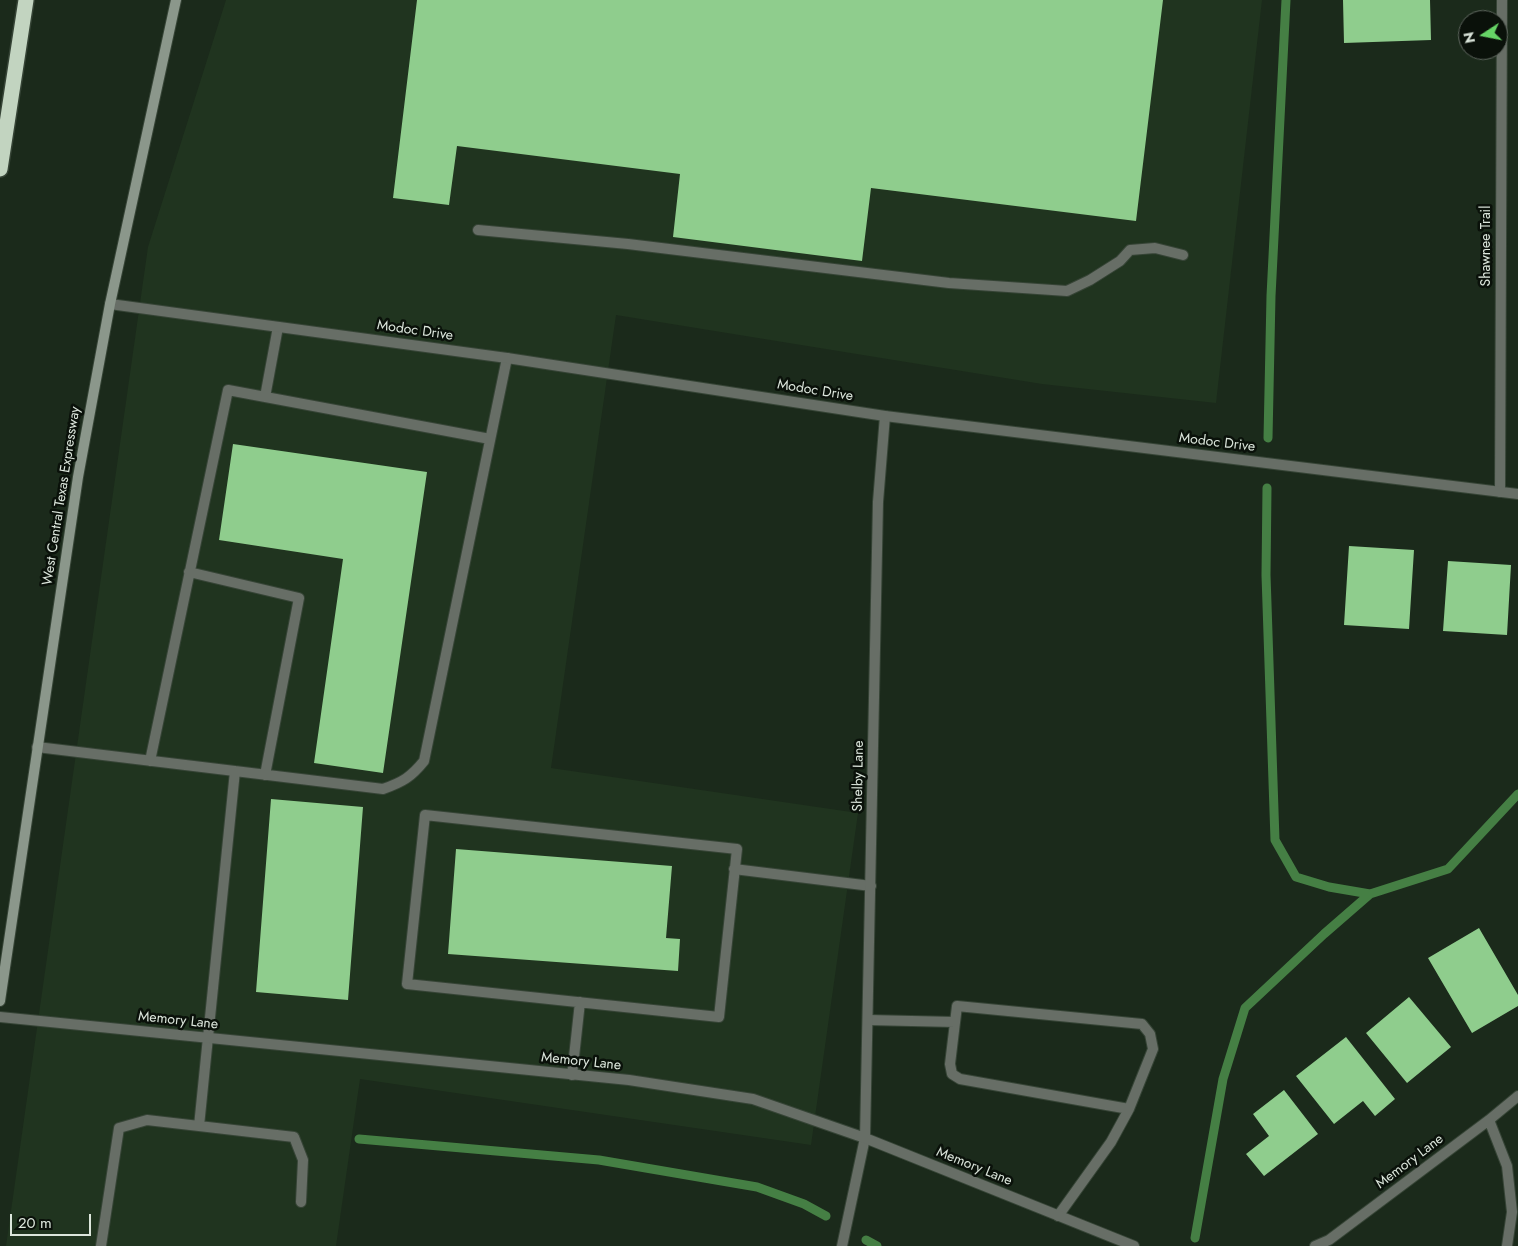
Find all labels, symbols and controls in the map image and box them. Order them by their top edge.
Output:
north arrow [1458,10,1508,60]
text: N [1458,30,1480,45]
street label: Shawnee Trail [1479,206,1495,286]
street label: Modoc Drive [376,317,454,345]
street label: Modoc Drive [776,377,854,405]
street label: West Central Texas Expressway [40,405,84,587]
street label: Modoc Drive [1178,430,1256,456]
street label: Shelby Lane [850,740,868,812]
street label: Memory Lane [137,1008,219,1034]
street label: Memory Lane [540,1049,622,1075]
street label: Memory Lane [1373,1131,1447,1193]
street label: Memory Lane [934,1144,1014,1190]
scale bar [12,1204,94,1236]
text: 20 m [18,1212,52,1234]

